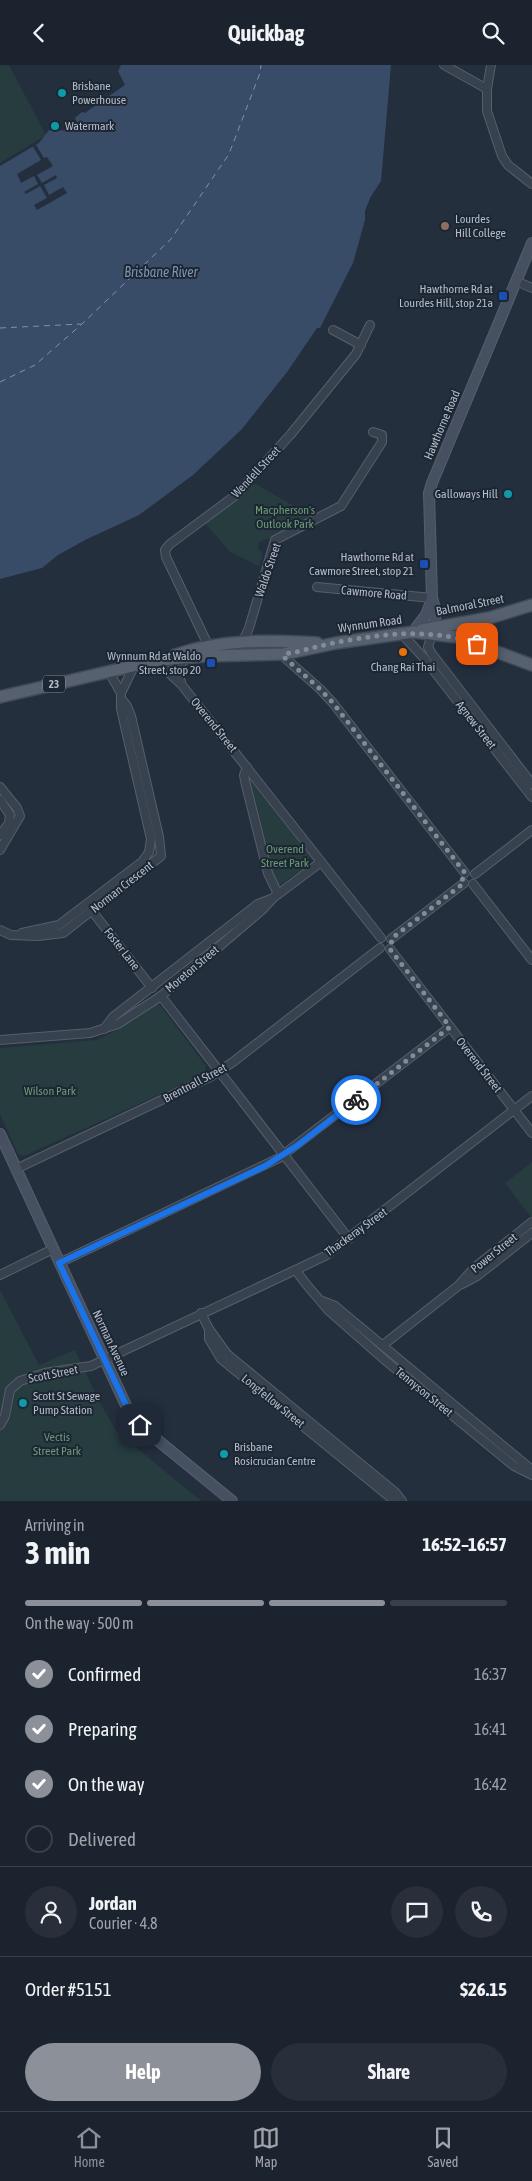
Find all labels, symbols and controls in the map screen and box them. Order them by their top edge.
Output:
icon: back [25,19,53,47]
icon: search [479,19,507,47]
text: Quickbag [228,20,304,46]
place label: Brisbane Powerhouse [72,79,126,107]
marker: Brisbane Powerhouse [56,87,68,99]
place label: Watermark [65,119,115,133]
marker: Watermark [49,120,61,132]
place label: Lourdes Hill College [455,212,506,240]
marker: Lourdes Hill College [439,220,451,232]
water label: Brisbane River [124,264,199,280]
place label: Hawthorne Rd at Lourdes Hill, stop 21a [399,282,494,310]
marker: Hawthorne Rd at Lourdes Hill, stop 21a [497,290,509,302]
street label: Hawthorne Road [421,388,463,462]
street label: Wendell Street [229,443,284,501]
place label: Galloways Hill [435,487,499,501]
marker: Galloways Hill [502,488,514,500]
park label: Macpherson's Outlook Park [255,503,315,531]
street label: Waldo Street [252,541,284,599]
place label: Hawthorne Rd at Cawmore Street, stop 21 [309,550,415,578]
marker: Hawthorne Rd at Cawmore Street, stop 21 [418,558,430,570]
street label: Cawmore Road [341,583,407,603]
street label: Balmoral Street [435,591,506,618]
street label: Wynnum Road [337,613,403,635]
pin [456,623,498,665]
icon: bag [463,630,491,658]
marker: Chang Rai Thai [397,646,409,658]
place label: Wynnum Rd at Waldo Street, stop 20 [107,649,201,677]
marker: Wynnum Rd at Waldo Street, stop 20 [205,657,217,669]
place label: Chang Rai Thai [371,660,435,674]
road number: 23 [43,675,65,693]
street label: Overend Street [188,695,240,755]
street label: Agnew Street [453,698,499,752]
park label: Overend Street Park [261,842,310,870]
street label: Norman Crescent [88,858,157,916]
street label: Foster Lane [101,925,143,973]
street label: Moreton Street [162,942,222,995]
street label: Overend Street [453,1035,505,1096]
street label: Brentnall Street [161,1060,230,1106]
courier [331,1075,381,1125]
park label: Wilson Park [24,1084,77,1098]
icon: bike [342,1086,370,1114]
street label: Thackeray Street [322,1205,390,1259]
street label: Power Street [468,1230,520,1276]
street label: Norman Avenue [90,1308,132,1378]
street label: Scott Street [27,1362,79,1386]
street label: Tennyson Street [392,1364,456,1420]
street label: Longfellow Street [239,1371,308,1431]
place label: Scott St Sewage Pump Station [33,1389,100,1417]
marker: Scott St Sewage Pump Station [17,1397,29,1409]
pin [119,1404,161,1446]
icon: home [126,1411,154,1439]
park label: Vectis Street Park [33,1430,82,1458]
place label: Brisbane Rosicrucian Centre [234,1440,316,1468]
marker: Brisbane Rosicrucian Centre [218,1448,230,1460]
text: Arriving in [25,1516,85,1534]
text: 16:52–16:57 [422,1533,507,1555]
text: 3 min [25,1534,90,1571]
text: On the way · 500 m [25,1614,134,1632]
icon: check [25,1660,53,1688]
text: Confirmed [68,1663,141,1685]
text: 16:37 [474,1665,507,1683]
icon: check [25,1715,53,1743]
text: Preparing [68,1718,137,1740]
text: 16:41 [474,1720,507,1738]
icon: check [25,1770,53,1798]
text: On the way [68,1773,145,1795]
text: 16:42 [474,1775,507,1793]
text: Delivered [68,1828,136,1850]
button: person [25,1886,77,1938]
button: chat [391,1886,443,1938]
button: phone [455,1886,507,1938]
text: Jordan [89,1892,137,1914]
text: Courier · 4.8 [89,1914,158,1932]
text: Order #5151 [25,1978,112,2000]
text: $26.15 [460,1978,507,2000]
button: Help [25,2043,261,2101]
button: Share [271,2043,507,2101]
tab: Home [74,2124,105,2170]
tab: Map [252,2124,280,2170]
tab: Saved [427,2124,458,2170]

